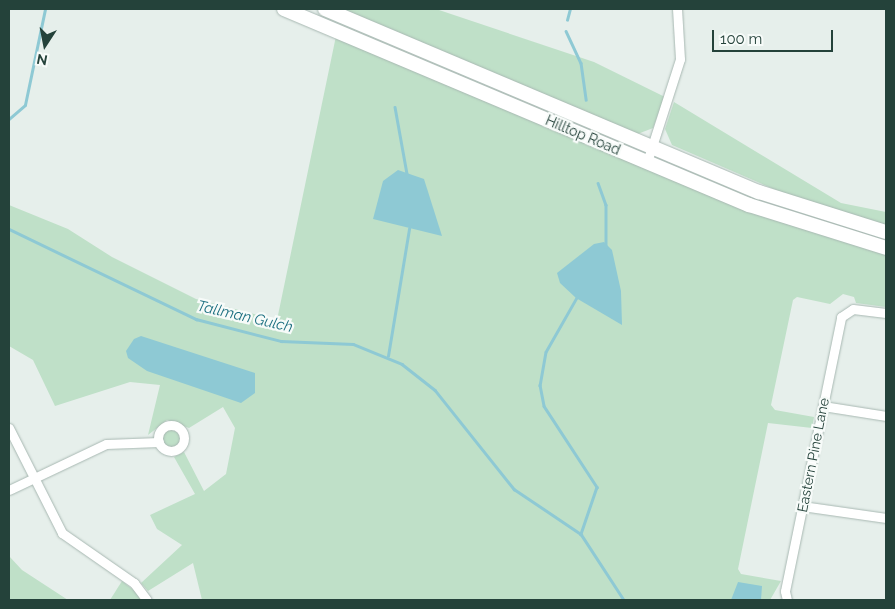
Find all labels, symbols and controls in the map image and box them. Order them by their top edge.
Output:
north arrow [20,20,70,70]
scale bar [715,20,836,52]
text: 100 m [720,30,762,48]
text: N [35,51,49,69]
street label: Hilltop Road [543,112,623,158]
water label: Tallman Gulch [196,297,294,337]
street label: Eastern Pine Lane [794,396,832,514]

